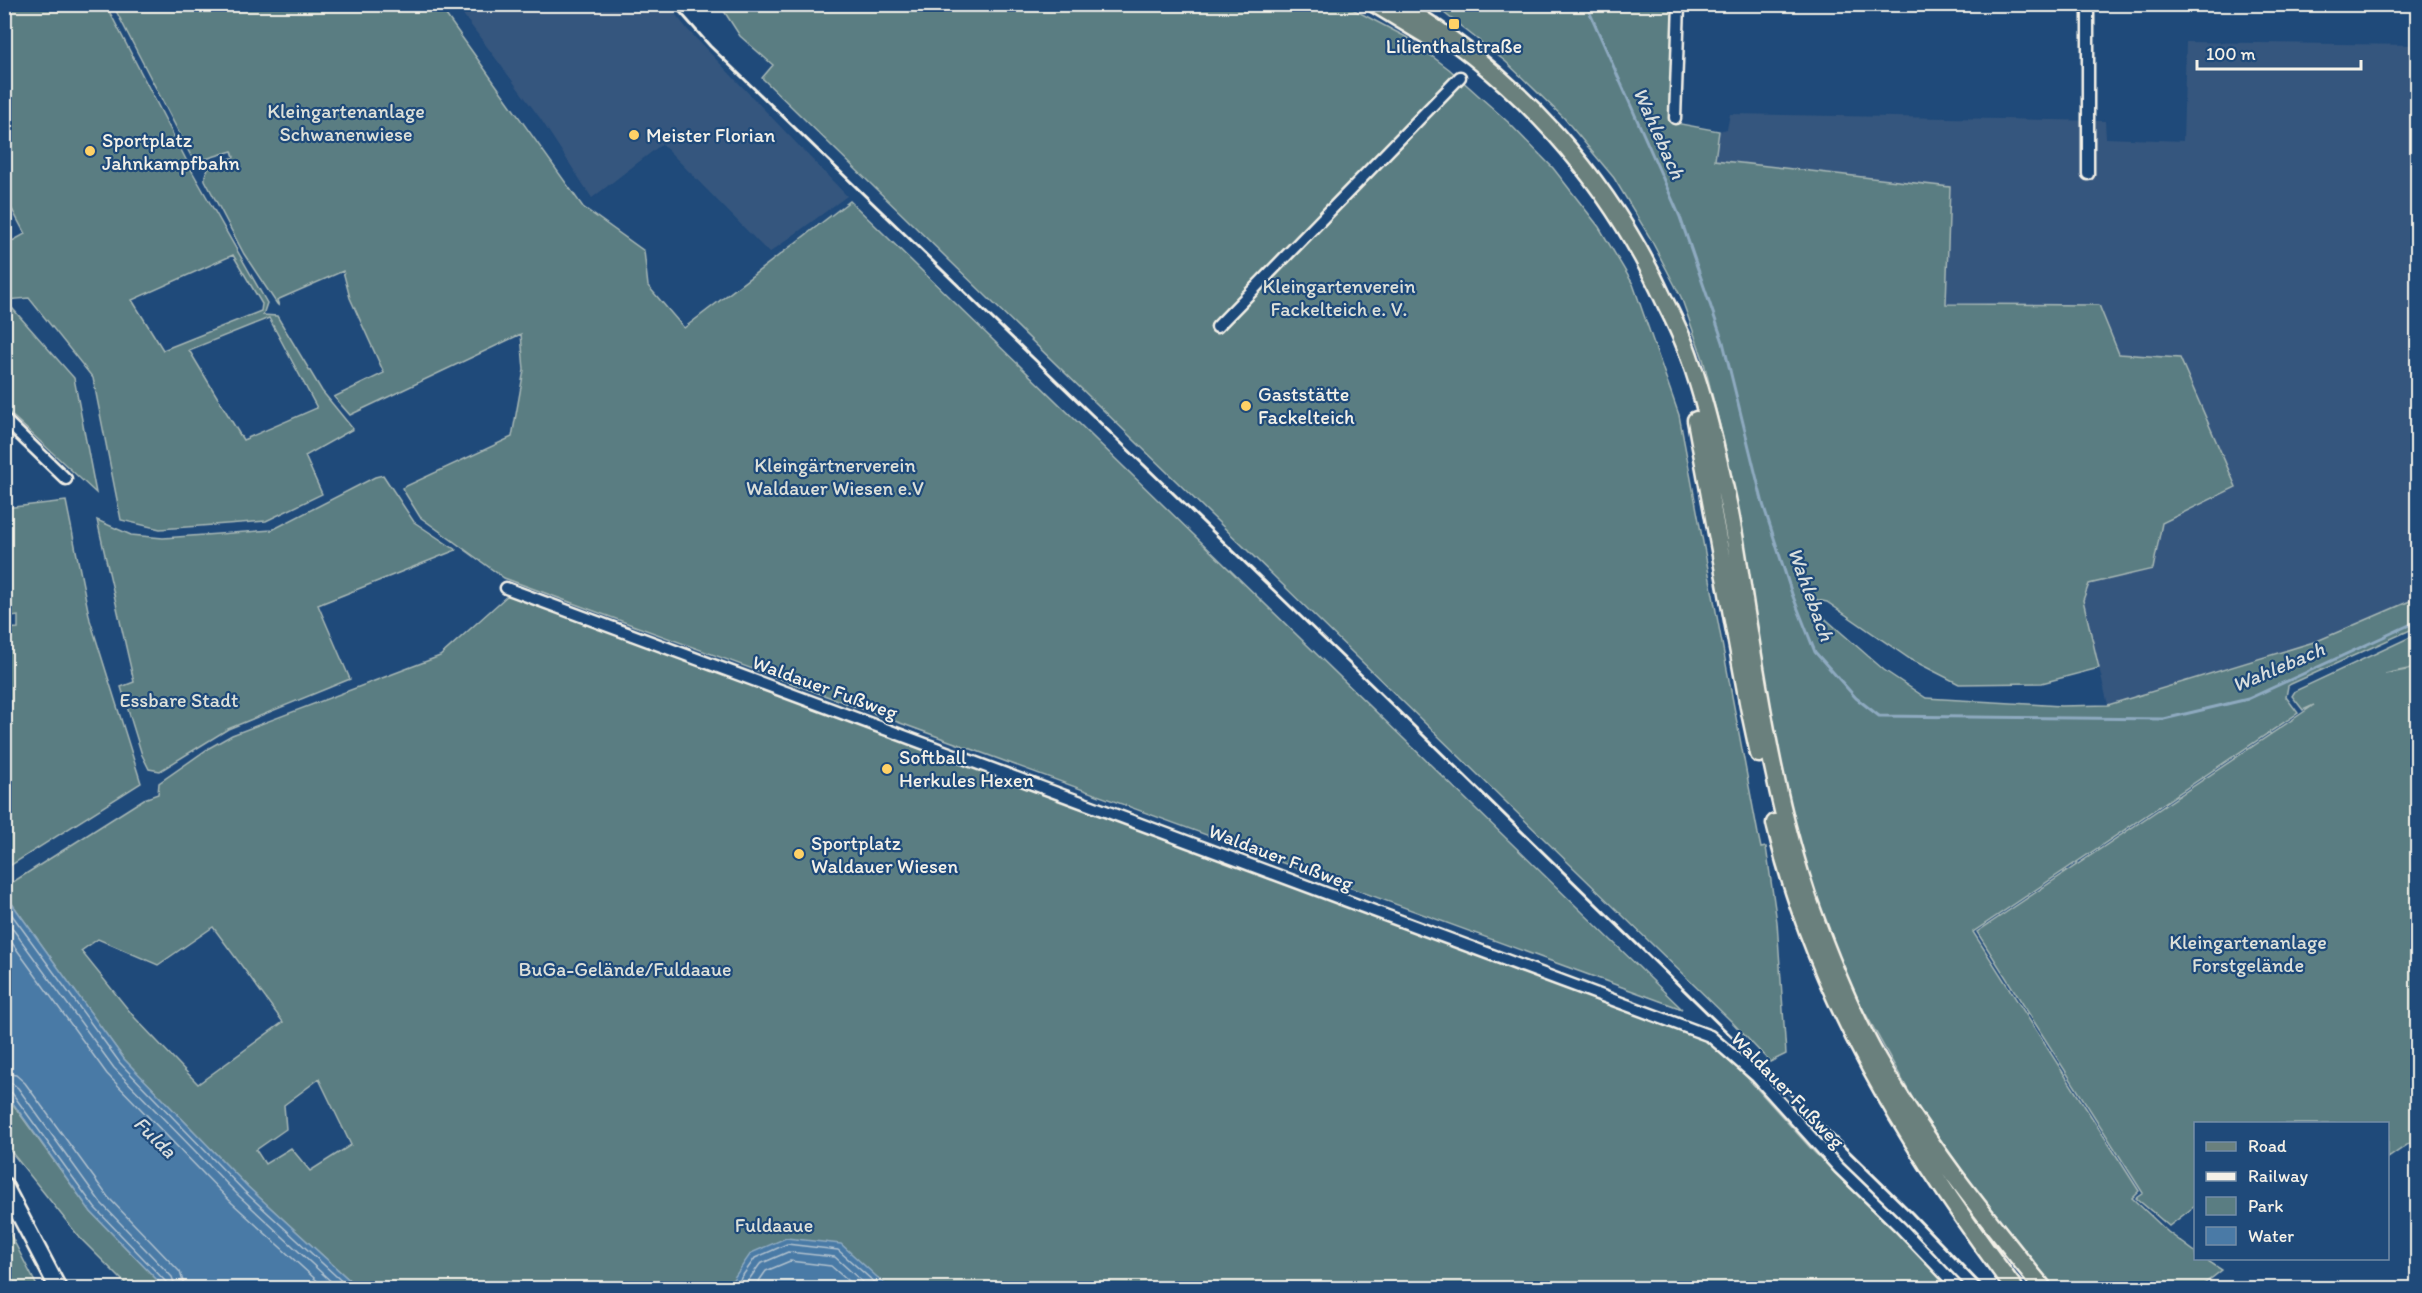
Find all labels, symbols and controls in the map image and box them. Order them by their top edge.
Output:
marker: Lilienthalstraße [1447,17,1461,31]
scale bar [2197,33,2360,71]
place label: Lilienthalstraße [1386,34,1522,58]
text: 100 m [2206,43,2256,65]
water label: Wahlebach [1628,83,1691,183]
park label: Kleingartenanlage Schwanenwiese [267,99,425,146]
place label: Meister Florian [646,123,775,147]
place label: Sportplatz Jahnkampfbahn [102,128,240,175]
marker: Meister Florian [627,128,641,142]
marker: Sportplatz Jahnkampfbahn [83,144,97,158]
park label: Kleingartenverein Fackelteich e. V. [1262,274,1416,321]
place label: Gaststätte Fackelteich [1258,382,1355,429]
marker: Gaststätte Fackelteich [1239,399,1253,413]
park label: Kleingärtnerverein Waldauer Wiesen e.V [746,453,924,500]
water label: Wahlebach [1783,544,1840,644]
water label: Wahlebach [2228,636,2328,697]
street label: Waldauer Fußweg [749,650,902,725]
park label: Essbare Stadt [119,688,239,712]
place label: Softball Herkules Hexen [899,745,1034,792]
marker: Softball Herkules Hexen [880,762,894,776]
street label: Waldauer Fußweg [1205,818,1357,896]
place label: Sportplatz Waldauer Wiesen [811,831,958,878]
marker: Sportplatz Waldauer Wiesen [792,847,806,861]
park label: Kleingartenanlage Forstgelände [2169,930,2327,977]
park label: BuGa-Gelände/Fuldaaue [519,957,731,981]
street label: Waldauer Fußweg [1726,1027,1850,1154]
water label: Fulda [129,1110,182,1163]
legend [2194,1122,2389,1260]
text: Road [2248,1135,2287,1157]
text: Railway [2248,1165,2309,1187]
text: Park [2248,1195,2283,1217]
park label: Fuldaaue [735,1213,813,1237]
text: Water [2248,1225,2294,1247]

